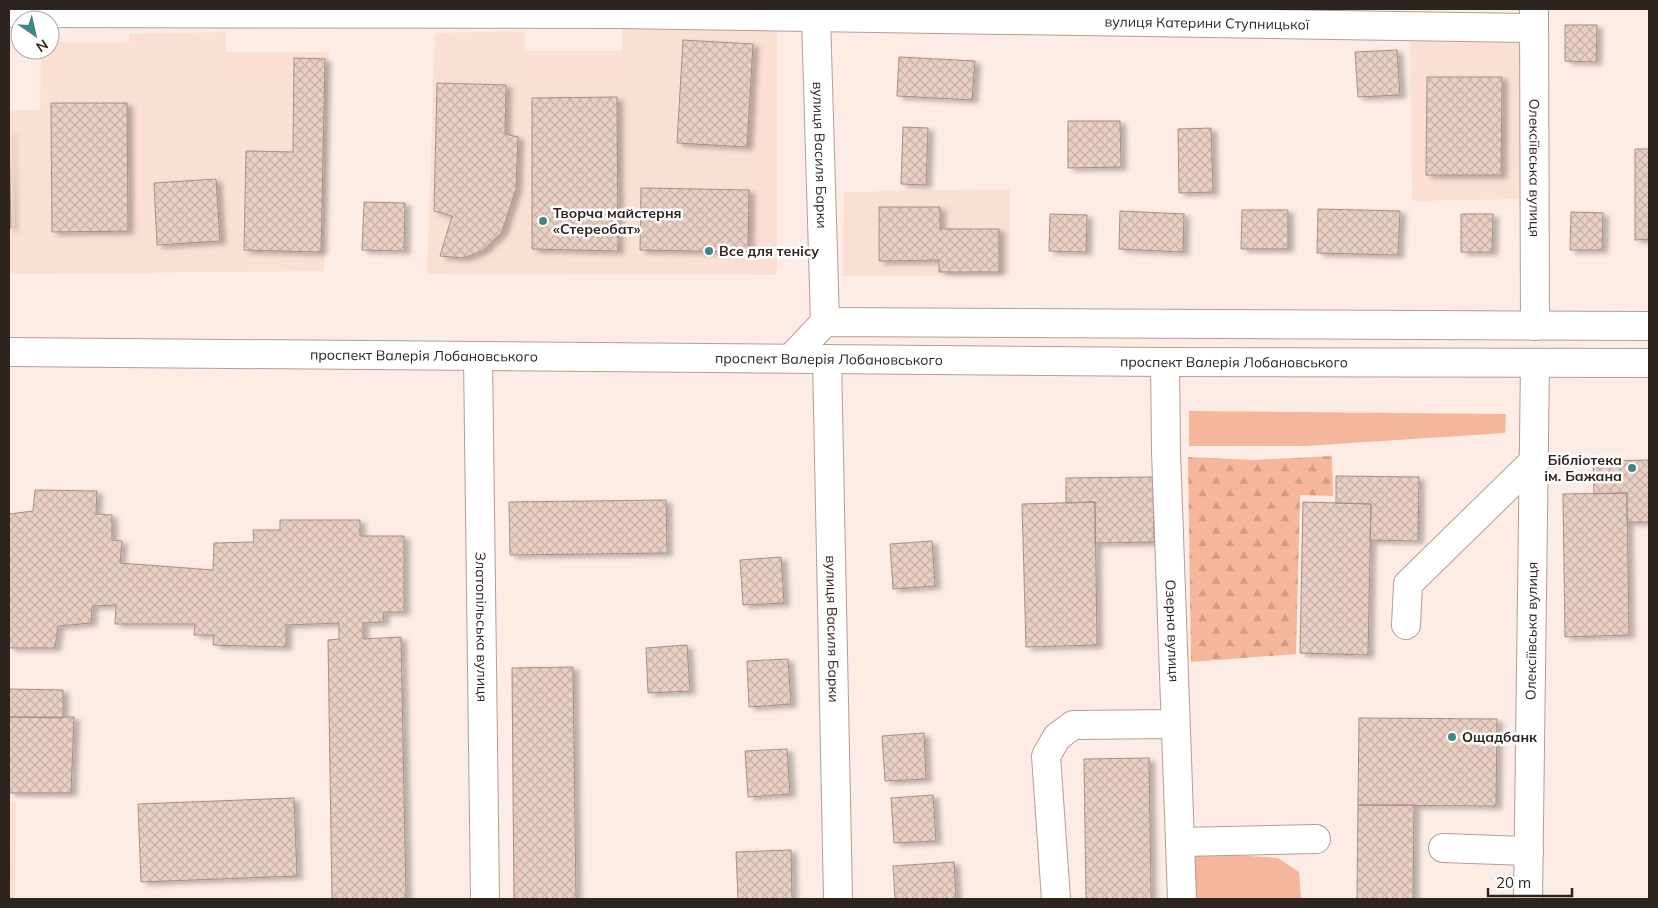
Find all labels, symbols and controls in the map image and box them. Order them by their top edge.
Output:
north arrow [10,10,60,60]
street label: вулиця Катерини Ступницької [1104,12,1310,34]
text: N [33,35,52,56]
street label: вулиця Василя Барки [809,81,831,229]
street label: Олексіївська вулиця [1525,99,1544,237]
place label: Творча майстерня «Стереобат» [553,204,682,238]
marker: Творча майстерня «Стереобат» [537,215,549,227]
place label: Все для тенісу [719,242,819,260]
marker: Все для тенісу [703,245,715,257]
street label: проспект Валерія Лобановського [310,346,538,366]
street label: проспект Валерія Лобановського [715,349,943,369]
street label: проспект Валерія Лобановського [1120,353,1348,371]
place label: Бібліотека ім. Бажана [1544,451,1622,485]
marker: Бібліотека ім. Бажана [1626,462,1638,474]
street label: Златопільська вулиця [472,552,491,702]
street label: вулиця Василя Барки [822,555,843,703]
street label: Олексіївська вулиця [1522,562,1541,700]
street label: Озерна вулиця [1162,579,1183,682]
place label: Ощадбанк [1462,728,1538,746]
marker: Ощадбанк [1446,731,1458,743]
scale bar [1488,866,1572,898]
text: 20 m [1496,873,1531,892]

